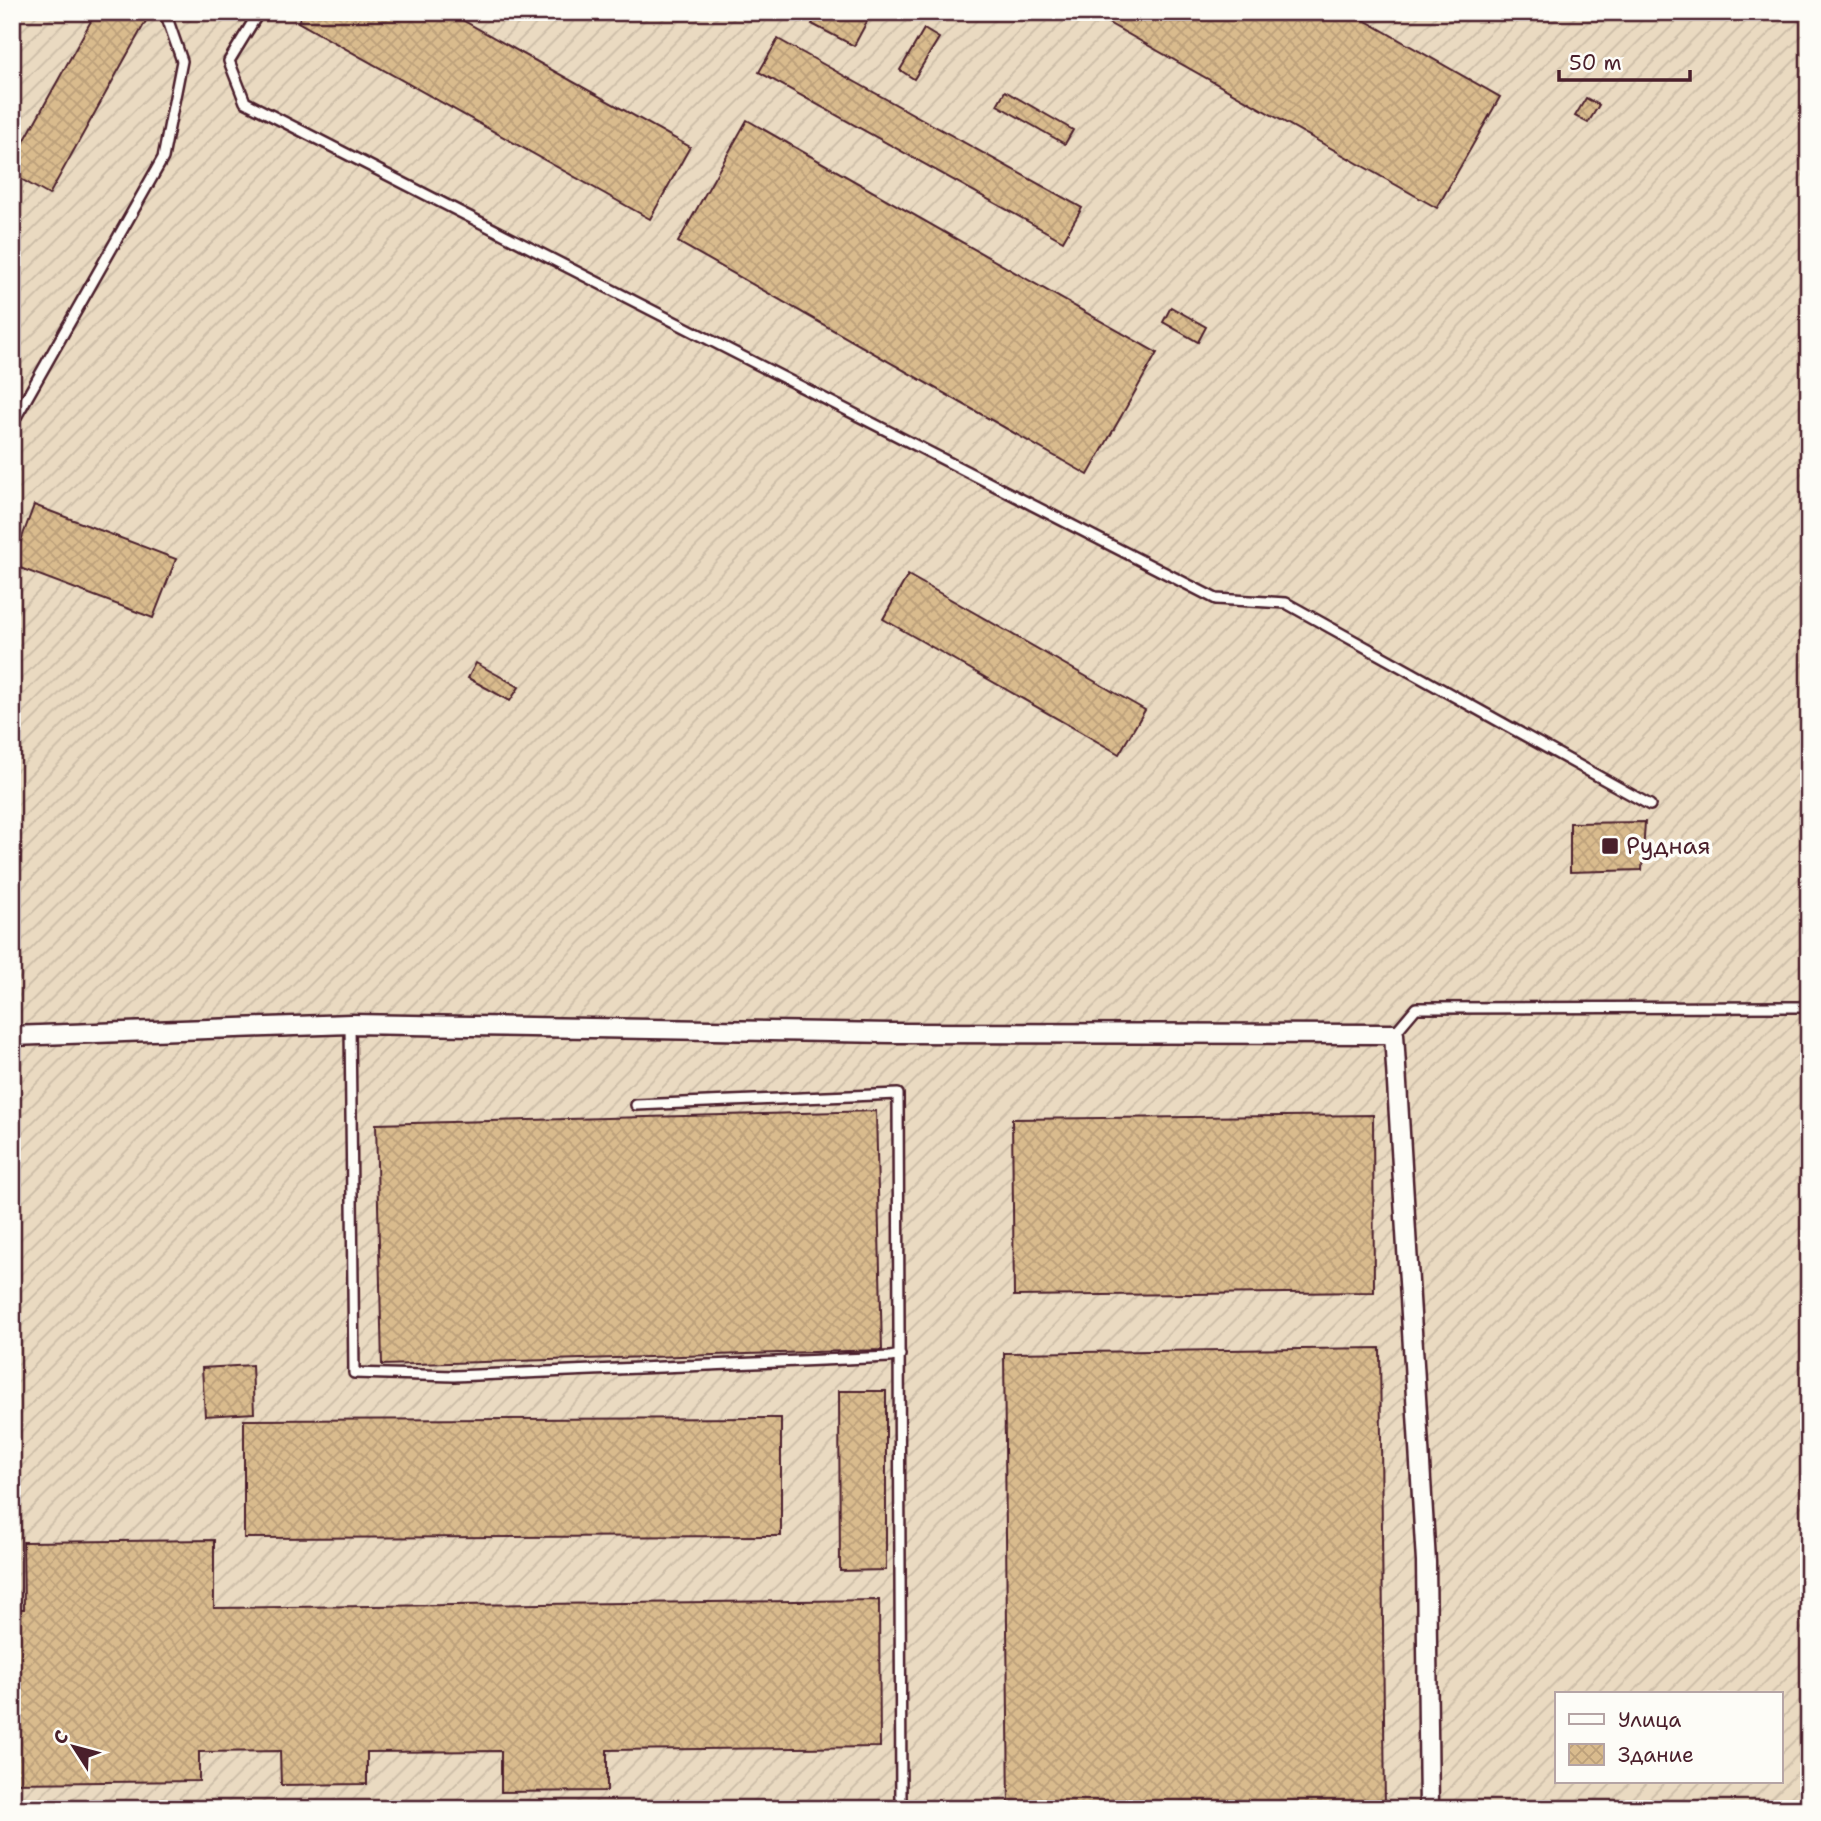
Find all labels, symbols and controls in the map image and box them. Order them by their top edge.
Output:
scale bar [1559,38,1690,82]
text: 50 m [1569,49,1622,77]
place label: Рудная [1626,830,1711,862]
marker: Рудная [1600,836,1620,856]
legend [1555,1692,1783,1783]
text: Улица [1618,1706,1681,1734]
north arrow [38,1713,108,1783]
text: С [47,1725,74,1749]
text: Здание [1618,1741,1694,1769]

